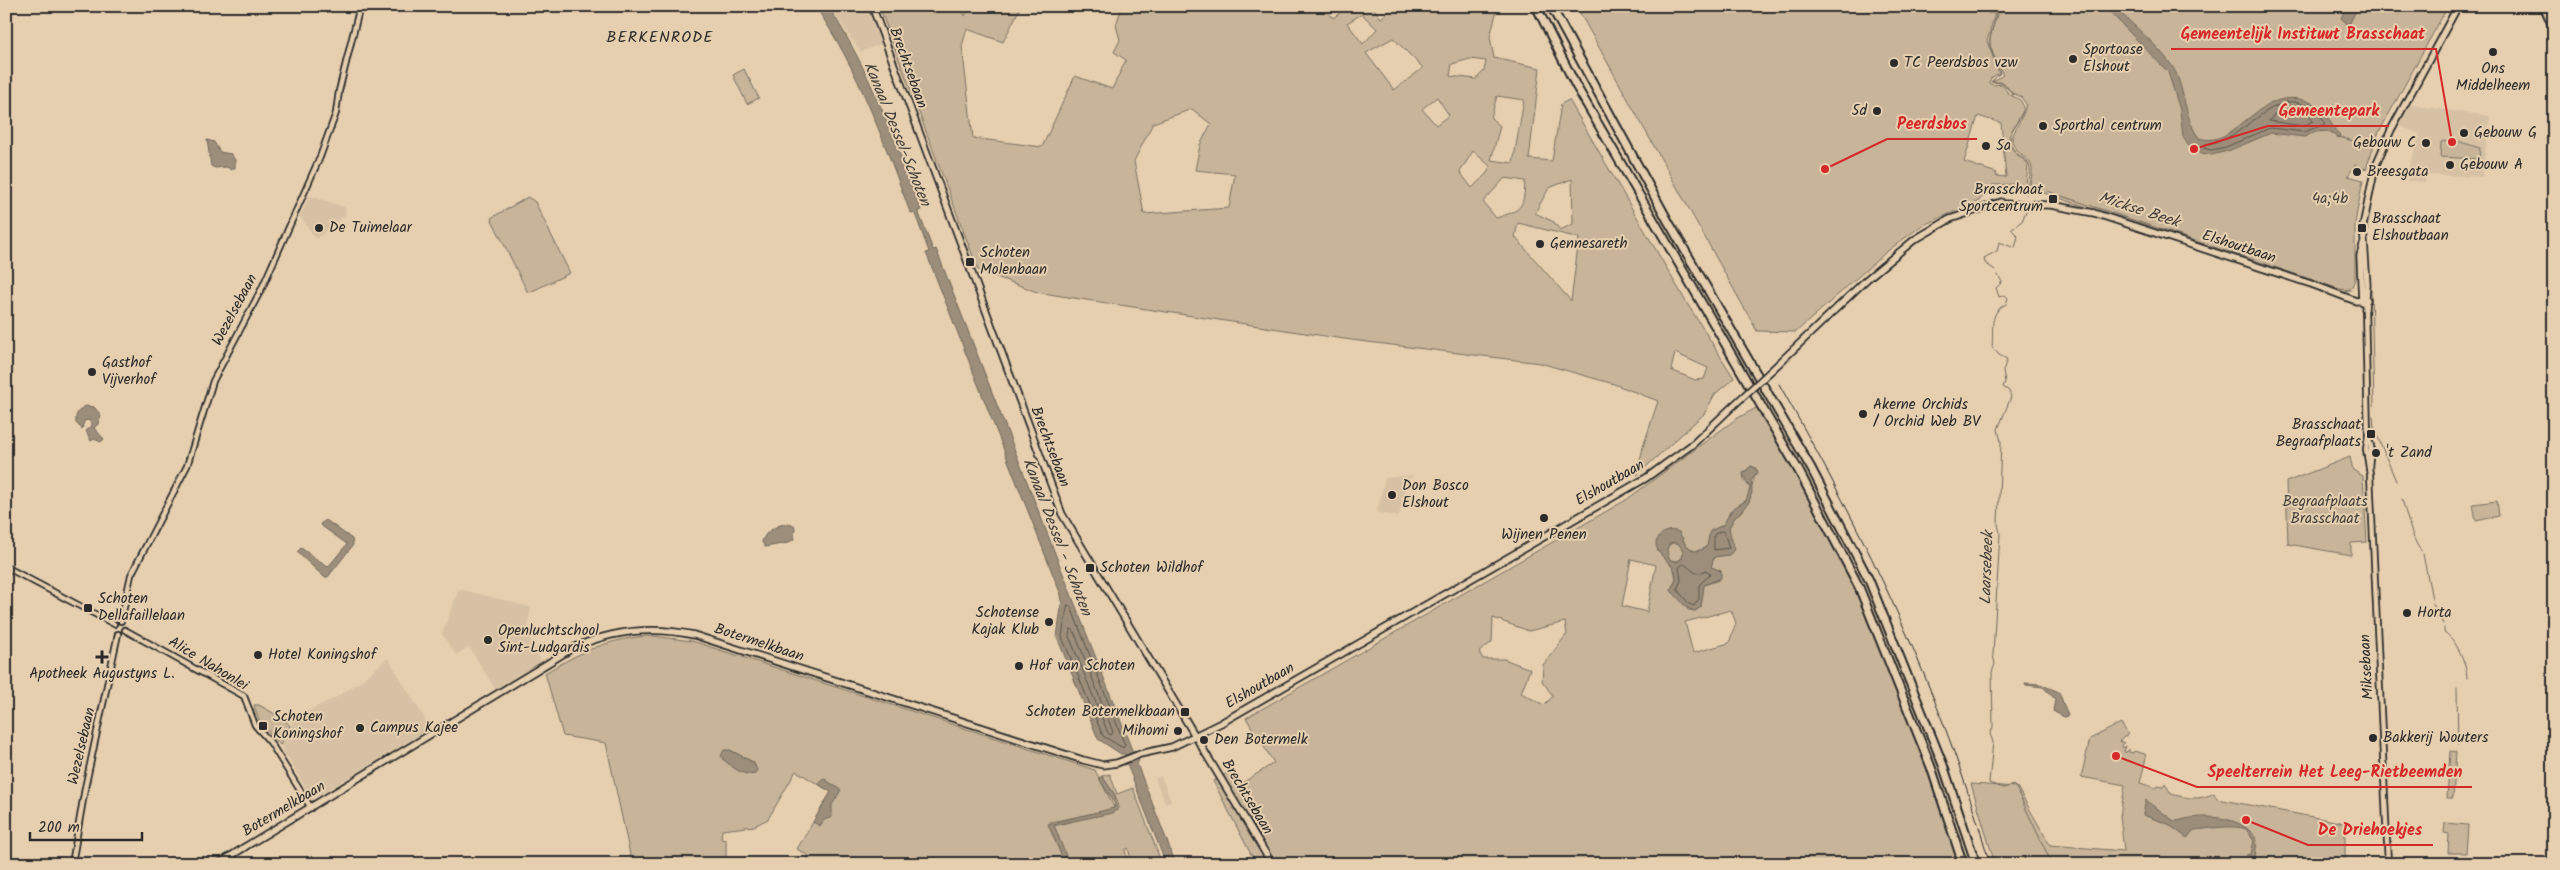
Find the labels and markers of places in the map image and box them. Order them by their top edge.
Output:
callout: Gemeentelijk Instituut Brasschaat [2171,18,2436,49]
place label: Sportoase Elshout [2083,38,2143,79]
marker: Ons Middelheem [2487,46,2499,58]
place label: TC Peerdsbos vzw [1904,51,2019,75]
marker: Sportoase Elshout [2067,53,2079,65]
marker: TC Peerdsbos vzw [1888,57,1900,69]
place label: Ons Middelheem [2456,57,2530,98]
callout: Gemeentepark [2268,95,2389,126]
place label: 5d [1851,99,1868,123]
marker: 5d [1871,105,1883,117]
callout: Peerdsbos [1887,108,1977,139]
place label: Sporthal centrum [2053,114,2162,138]
marker: Sporthal centrum [2037,120,2049,132]
place label: Gebouw G [2474,121,2537,145]
marker: Gebouw G [2458,127,2470,139]
place label: Gebouw C [2353,131,2416,155]
place label: 5a [1996,134,2011,158]
marker: Gebouw C [2420,137,2432,149]
marker: 5a [1980,140,1992,152]
place label: Gebouw A [2460,153,2523,177]
marker: Gebouw A [2444,159,2456,171]
place label: Breesgata [2367,160,2428,184]
marker: Breesgata [2351,166,2363,178]
place label: Brasschaat Sportcentrum [1959,178,2043,219]
marker: Brasschaat Sportcentrum [2047,193,2059,205]
place label: Brasschaat Elshoutbaan [2372,207,2449,248]
place label: De Tuimelaar [329,216,413,240]
marker: De Tuimelaar [313,222,325,234]
marker: Brasschaat Elshoutbaan [2356,222,2368,234]
place label: Gennesareth [1550,232,1628,256]
marker: Gennesareth [1534,238,1546,250]
place label: Schoten Molenbaan [980,241,1047,282]
marker: Schoten Molenbaan [964,256,976,268]
place label: Gasthof Vijverhof [102,351,157,392]
marker: Gasthof Vijverhof [86,366,98,378]
place label: Akerne Orchids / Orchid Web BV [1873,393,1981,434]
marker: Akerne Orchids / Orchid Web BV [1857,408,1869,420]
place label: Brasschaat Begraafplaats [2276,413,2362,454]
marker: Brasschaat Begraafplaats [2365,428,2377,440]
place label: 't Zand [2386,441,2432,465]
marker: 't Zand [2370,447,2382,459]
place label: Don Bosco Elshout [1402,474,1469,515]
marker: Don Bosco Elshout [1386,489,1398,501]
marker: Wijnen Penen [1538,512,1550,524]
place label: Wijnen Penen [1501,523,1587,547]
place label: Schoten Wildhof [1100,556,1204,580]
marker: Schoten Wildhof [1084,562,1096,574]
place label: Schoten Dellafaillelaan [98,587,185,628]
place label: Schotense Kajak Klub [972,601,1039,642]
place label: Horta [2417,601,2452,625]
marker: Schoten Dellafaillelaan [82,602,94,614]
marker: Horta [2401,607,2413,619]
marker: Schotense Kajak Klub [1043,616,1055,628]
place label: Openluchtschool Sint-Ludgardis [498,619,599,660]
marker: Openluchtschool Sint-Ludgardis [482,634,494,646]
place label: Hotel Koningshof [268,643,378,667]
marker: Hotel Koningshof [252,649,264,661]
marker: Apotheek Augustyns L. [96,651,108,663]
place label: Hof van Schoten [1029,654,1135,678]
marker: Hof van Schoten [1013,660,1025,672]
place label: Apotheek Augustyns L. [29,662,175,686]
place label: Schoten Botermelkbaan [1026,700,1175,724]
place label: Schoten Koningshof [273,705,344,746]
marker: Schoten Botermelkbaan [1179,706,1191,718]
place label: Campus Kajee [370,716,458,740]
place label: Mihomi [1122,719,1169,743]
marker: Schoten Koningshof [257,720,269,732]
marker: Campus Kajee [354,722,366,734]
marker: Mihomi [1172,725,1184,737]
place label: Bakkerij Wouters [2383,726,2489,750]
place label: Den Botermelk [1214,728,1309,752]
marker: Bakkerij Wouters [2367,732,2379,744]
marker: Den Botermelk [1198,734,1210,746]
callout: Speelterrein Het Leeg-Rietbeemden [2197,756,2472,787]
callout: De Driehoekjes [2308,814,2433,845]

